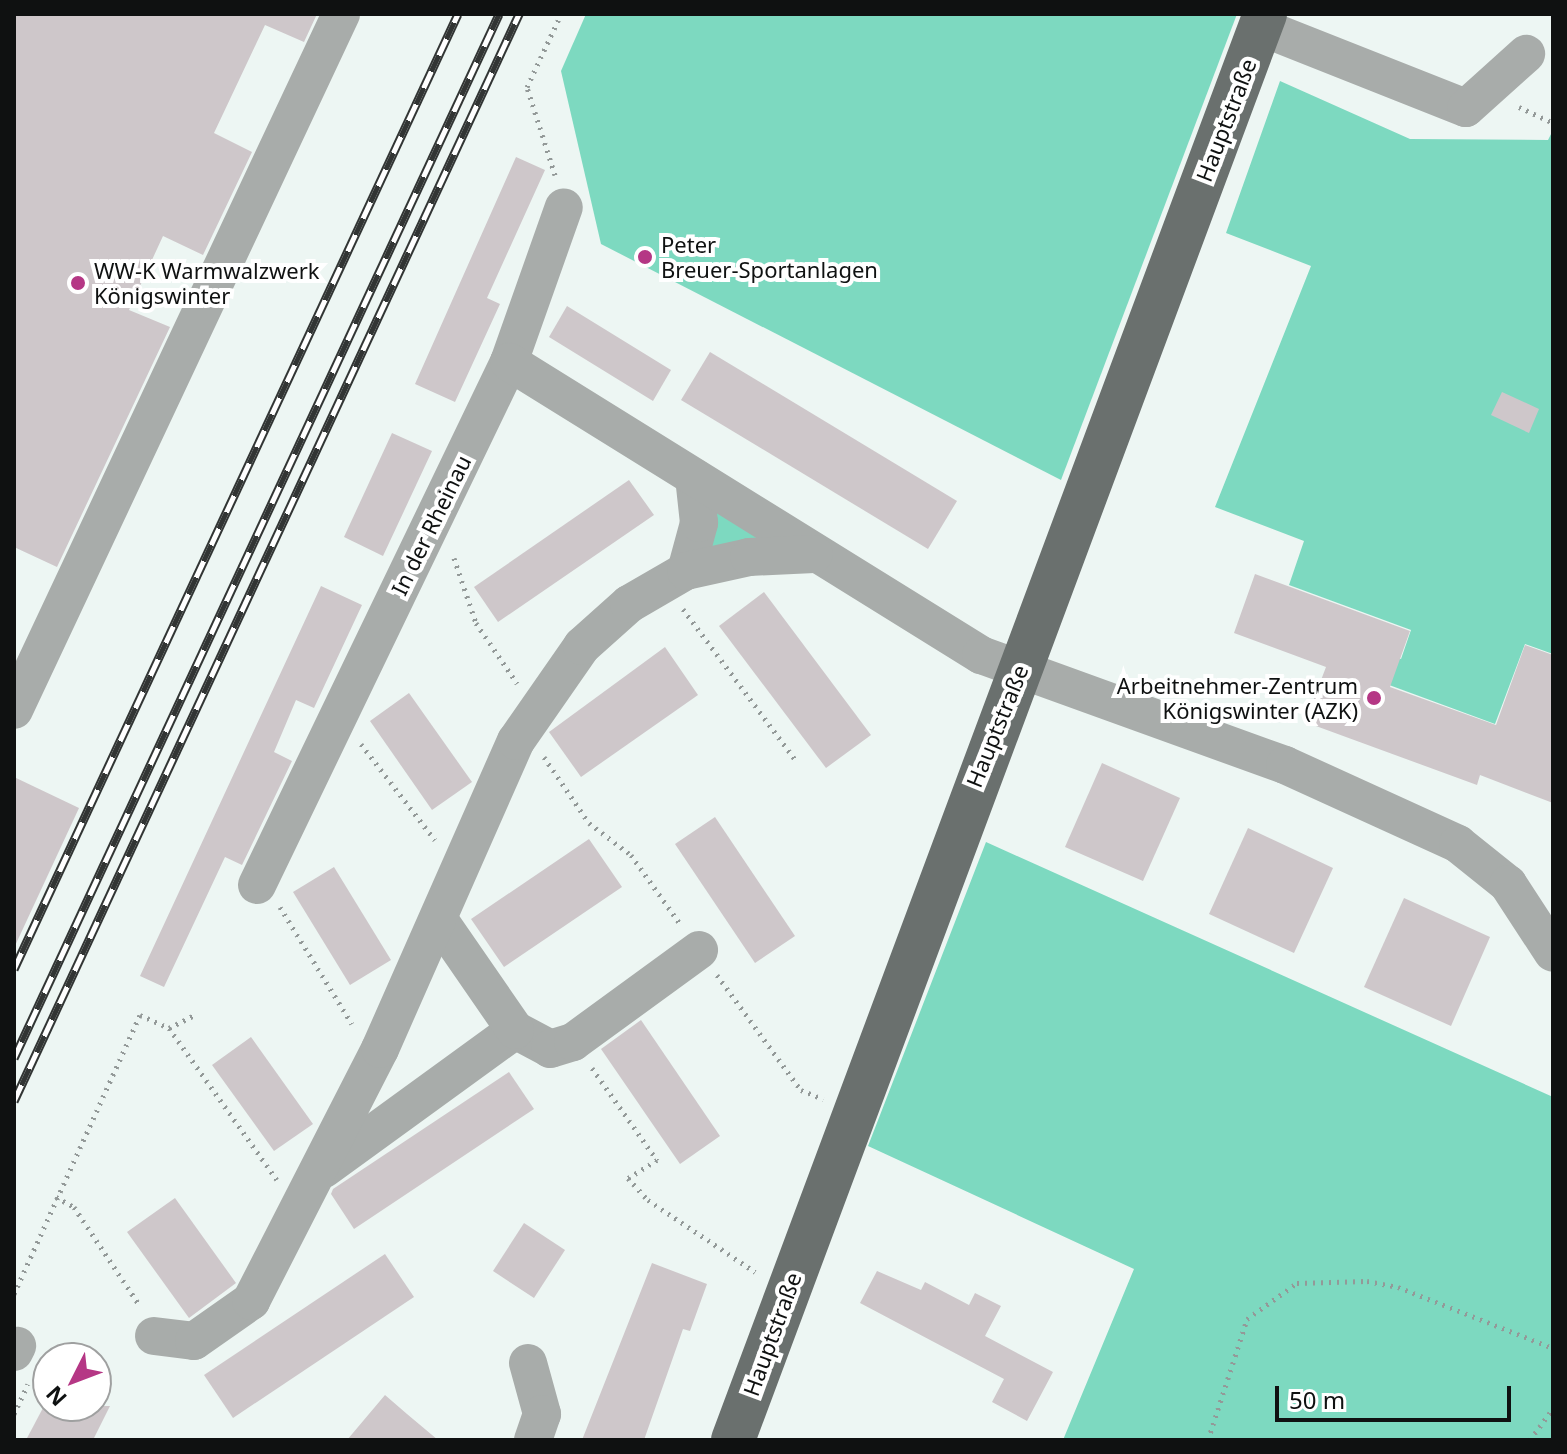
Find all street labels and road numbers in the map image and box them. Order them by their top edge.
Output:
street label: Hauptstraße [1190,55,1262,185]
street label: In der Rheinau [386,451,476,599]
street label: Hauptstraße [961,661,1033,791]
street label: Hauptstraße [737,1269,807,1399]

